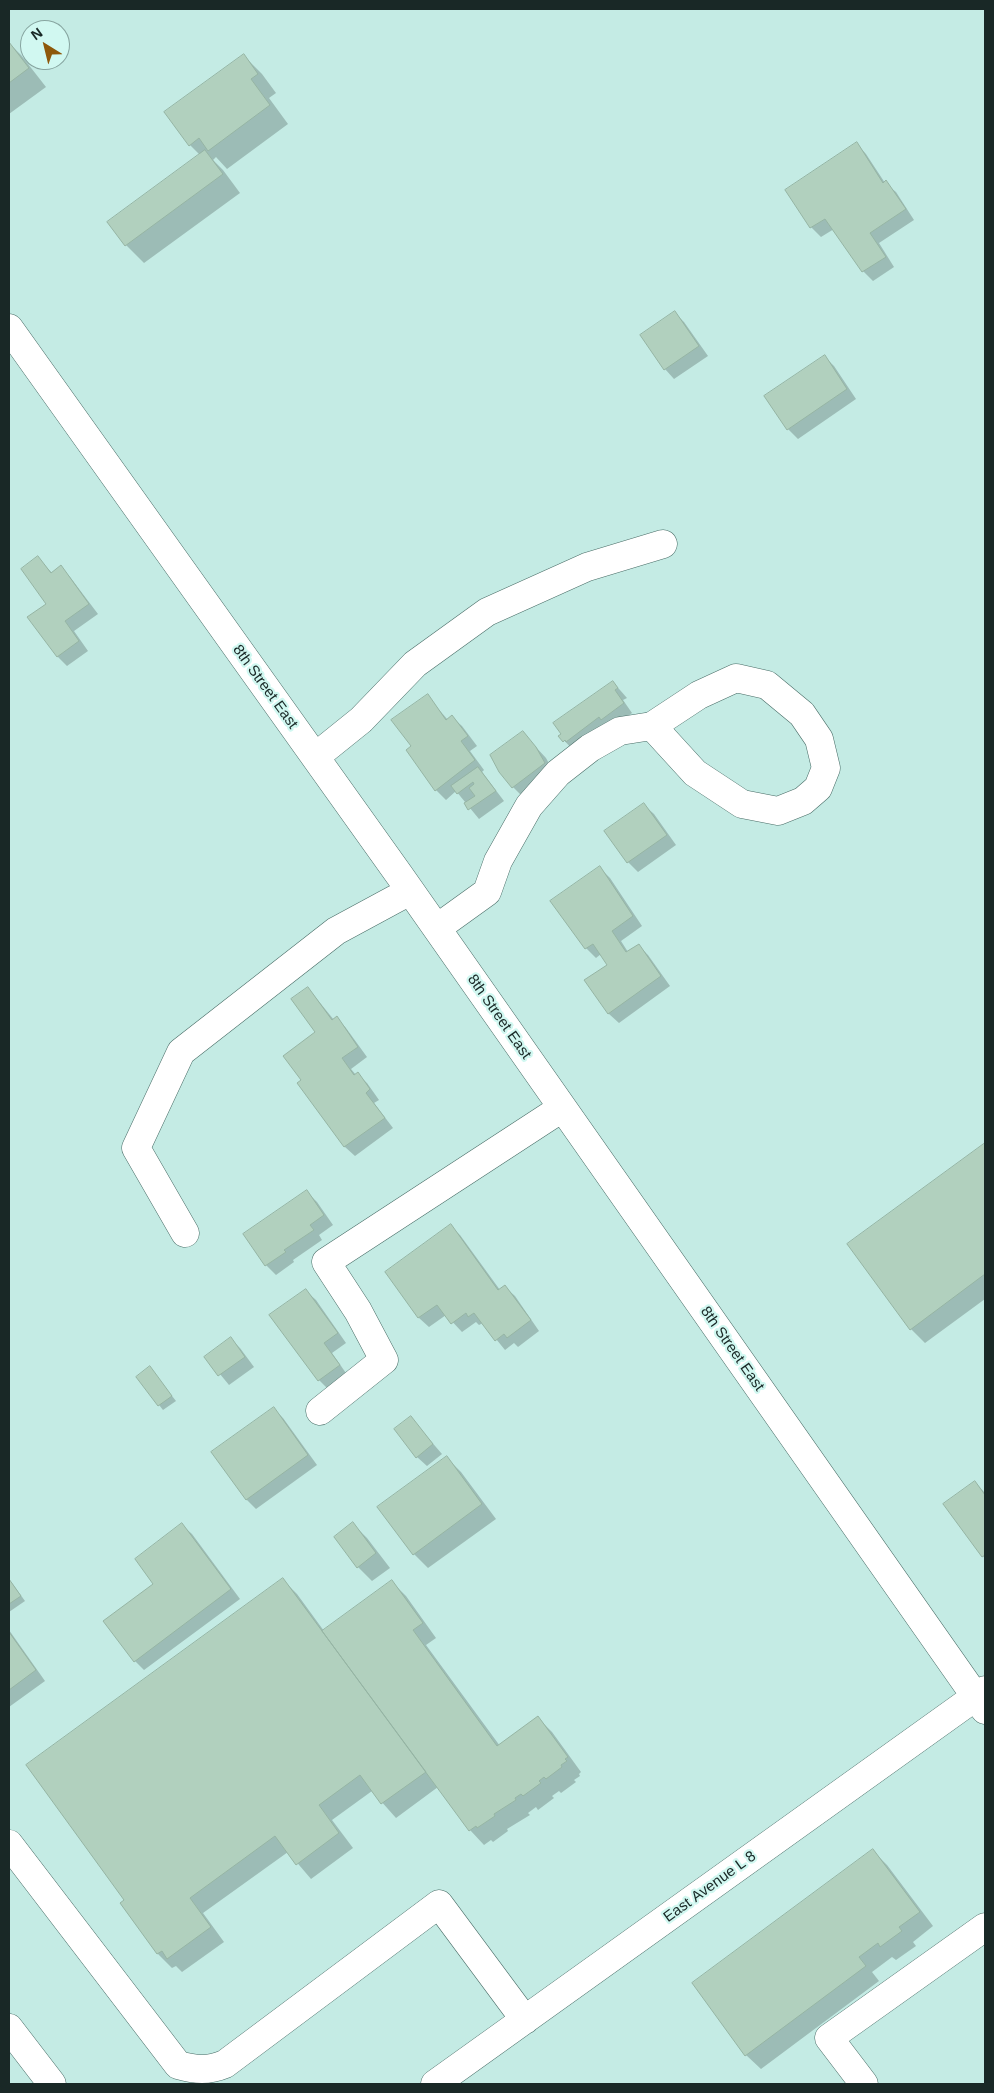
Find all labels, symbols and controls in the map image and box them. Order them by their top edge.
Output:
north arrow [20,20,70,70]
text: N [28,24,46,43]
street label: 8th Street East [229,642,301,732]
street label: 8th Street East [463,971,535,1063]
street label: 8th Street East [696,1303,768,1395]
street label: East Avenue L 8 [660,1847,760,1927]

